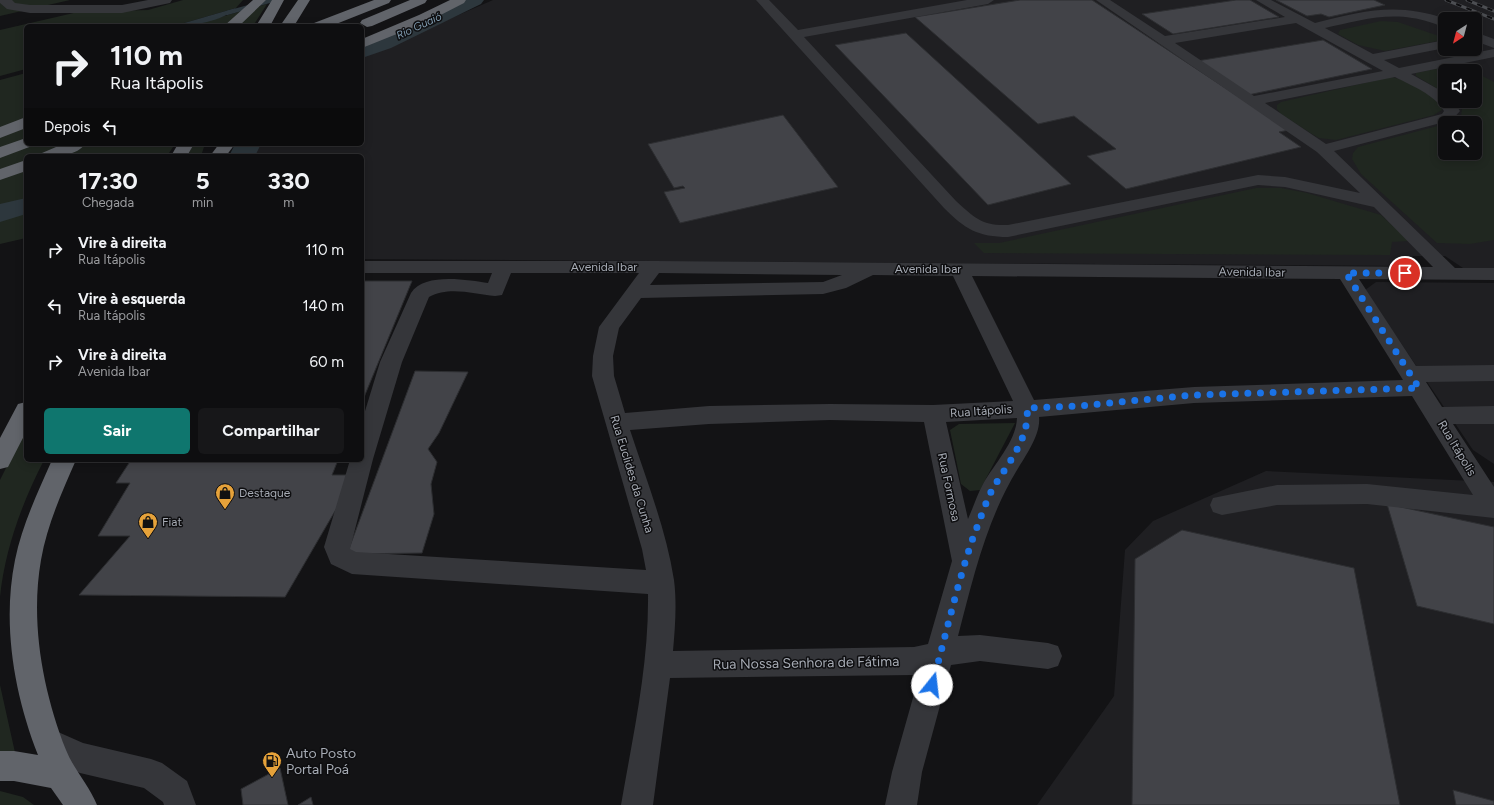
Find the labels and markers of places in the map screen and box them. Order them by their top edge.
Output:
pin [1388,256,1422,290]
shop icon: Destaque [214,482,236,510]
place label: Destaque [239,486,291,500]
shop icon: Fiat [137,511,159,539]
place label: Fiat [162,515,182,529]
place label: Auto Posto Portal Poá [286,745,356,778]
fuel station icon: Auto Posto Portal Poá [261,750,283,778]

